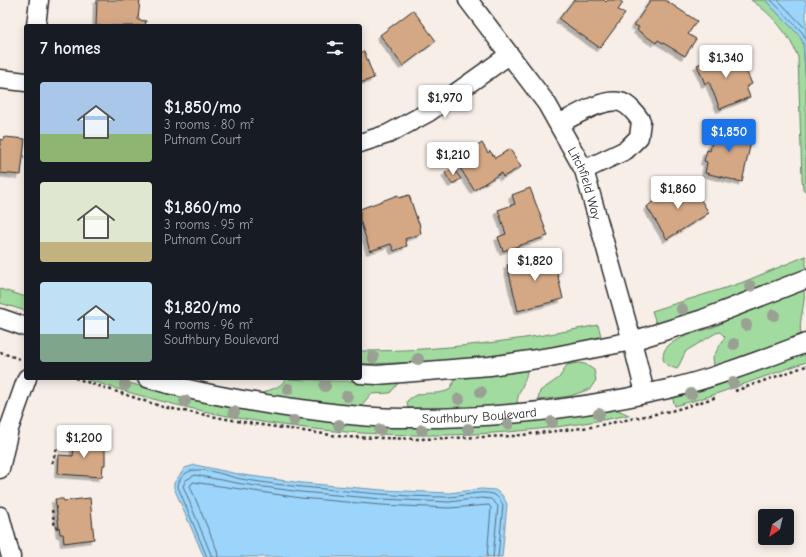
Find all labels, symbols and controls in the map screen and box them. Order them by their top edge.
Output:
icon: filters [324,37,346,59]
text: 7 homes [40,39,101,58]
pin: $1,340 [693,45,759,79]
text: $1,340 [708,50,744,65]
pin: $1,970 [412,85,478,119]
text: $1,970 [427,90,463,105]
icon: home [72,98,120,146]
text: $1,850/mo [164,98,241,117]
text: 3 rooms · 80 m² [164,117,254,132]
pin: $1,850 [696,119,762,153]
text: $1,850 [711,124,747,139]
text: Putnam Court [164,132,241,147]
pin: $1,210 [420,142,486,176]
street label: Litchfield Way [565,144,605,221]
text: $1,210 [436,147,470,162]
pin: $1,860 [645,176,711,210]
text: $1,860 [660,181,696,196]
icon: home [72,198,120,246]
text: $1,860/mo [164,198,241,217]
text: 3 rooms · 95 m² [164,217,253,232]
text: Putnam Court [164,232,241,247]
pin: $1,820 [502,248,568,282]
text: $1,820 [517,253,553,268]
icon: home [72,298,120,346]
text: $1,820/mo [164,298,241,317]
text: 4 rooms · 96 m² [164,317,253,332]
text: Southbury Boulevard [164,332,279,347]
street label: Southbury Boulevard [422,404,537,426]
pin: $1,200 [51,425,117,459]
text: $1,200 [66,430,102,445]
north arrow [758,509,794,545]
map controls [758,509,794,545]

